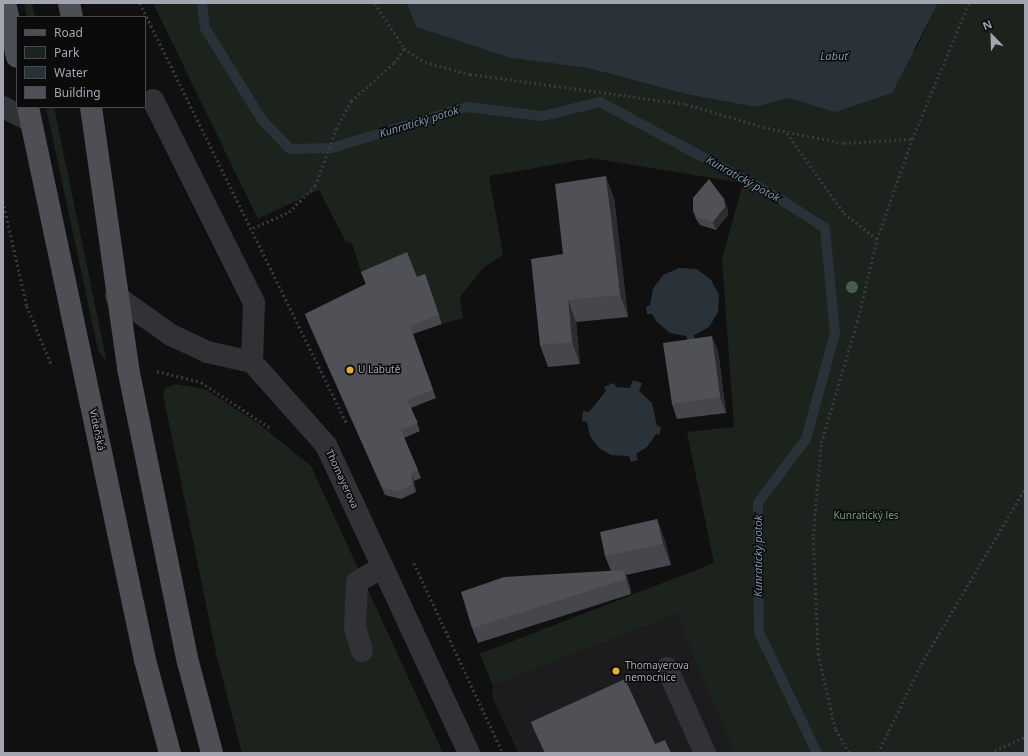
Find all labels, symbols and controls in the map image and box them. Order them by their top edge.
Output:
legend [16,16,146,108]
north arrow [972,16,1012,56]
text: N [980,16,994,33]
text: Road [54,24,83,41]
text: Park [54,44,79,61]
water label: Labuť [820,49,848,63]
text: Water [54,64,88,81]
text: Building [54,84,101,101]
water label: Kunratický potok [378,104,460,140]
water label: Kunratický potok [704,153,782,205]
place label: U Labutě [358,364,400,376]
marker: U Labutě [345,365,355,375]
street label: Vídeňská [87,408,107,452]
street label: Thomayerova [323,447,361,511]
park label: Kunratický les [833,510,899,522]
water label: Kunratický potok [751,515,765,597]
place label: Thomayerova nemocnice [625,659,689,682]
marker: Thomayerova nemocnice [610,665,622,677]

